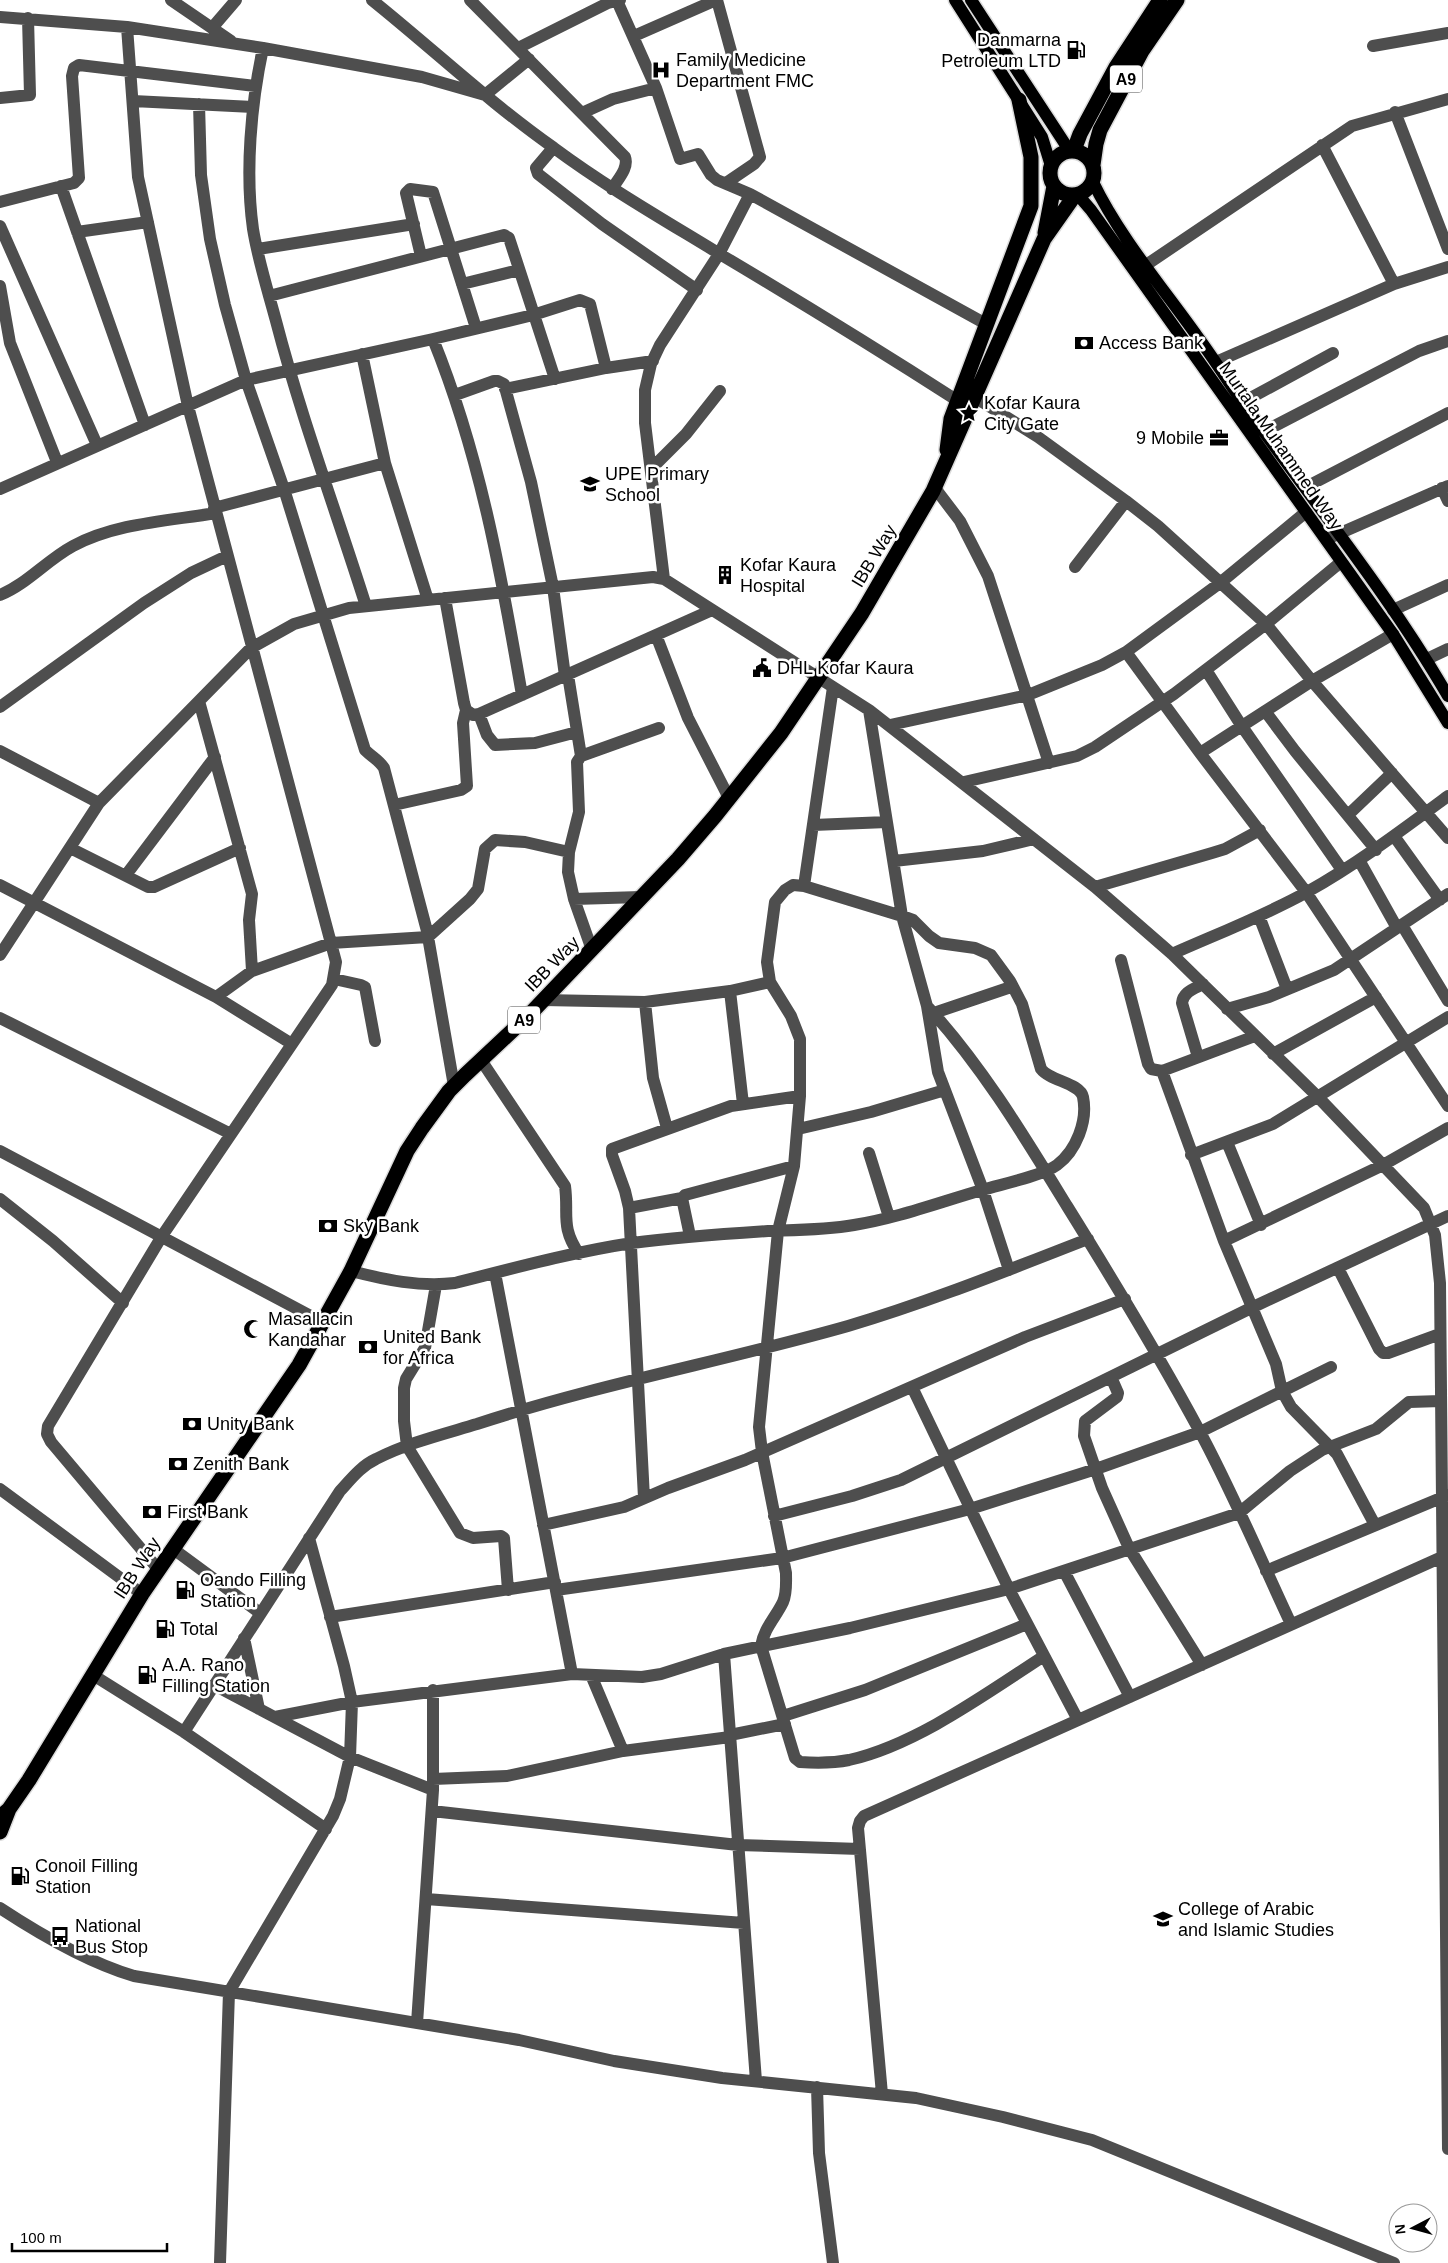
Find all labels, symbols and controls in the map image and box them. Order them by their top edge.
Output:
place label: Danmarna Petroleum LTD [941,30,1062,71]
fuel station icon: Danmarna Petroleum LTD [1065,39,1087,61]
place label: Family Medicine Department FMC [676,50,814,91]
hospital icon: Family Medicine Department FMC [650,59,672,81]
road number: A9 [1110,66,1142,92]
bank icon: Access Bank [1073,332,1095,354]
place label: Access Bank [1099,333,1204,353]
street label: Murtala Muhammed Way [1215,358,1347,534]
place label: Kofar Kaura City Gate [984,393,1081,434]
place icon: Kofar Kaura City Gate [958,402,980,424]
office icon: 9 Mobile [1208,427,1230,449]
place label: 9 Mobile [1136,428,1204,448]
place label: UPE Primary School [605,464,709,505]
school or university icon: UPE Primary School [579,473,601,495]
street label: IBB Way [848,521,900,591]
place label: Kofar Kaura Hospital [740,555,837,596]
building icon: Kofar Kaura Hospital [714,564,736,586]
public building icon: DHL Kofar Kaura [751,657,773,679]
place label: DHL Kofar Kaura [777,658,914,678]
street label: IBB Way [521,932,583,996]
road number: A9 [508,1006,540,1034]
bank icon: Sky Bank [317,1215,339,1237]
place label: Sky Bank [343,1216,420,1236]
place label: Masallacin Kandahar [268,1309,353,1350]
mosque icon: Masallacin Kandahar [242,1318,264,1340]
place label: United Bank for Africa [383,1327,482,1368]
bank icon: United Bank for Africa [357,1336,379,1358]
bank icon: Unity Bank [181,1413,203,1435]
place label: Unity Bank [207,1414,295,1434]
bank icon: Zenith Bank [167,1453,189,1475]
place label: Zenith Bank [193,1454,290,1474]
bank icon: First Bank [141,1501,163,1523]
place label: First Bank [167,1502,249,1522]
street label: IBB Way [110,1533,164,1603]
place label: Oando Filling Station [200,1570,306,1611]
fuel station icon: Oando Filling Station [174,1579,196,1601]
fuel station icon: Total [154,1618,176,1640]
place label: Total [180,1619,218,1639]
place label: A.A. Rano Filling Station [162,1655,270,1696]
fuel station icon: A.A. Rano Filling Station [136,1664,158,1686]
place label: Conoil Filling Station [35,1856,138,1897]
fuel station icon: Conoil Filling Station [9,1865,31,1887]
place label: College of Arabic and Islamic Studies [1178,1899,1334,1940]
school or university icon: College of Arabic and Islamic Studies [1152,1908,1174,1930]
place label: National Bus Stop [75,1916,148,1957]
bus stop icon: National Bus Stop [49,1925,71,1947]
north arrow [1388,2203,1438,2253]
scale bar [12,2220,168,2252]
text: N [1392,2223,1409,2235]
text: 100 m [20,2229,62,2246]

